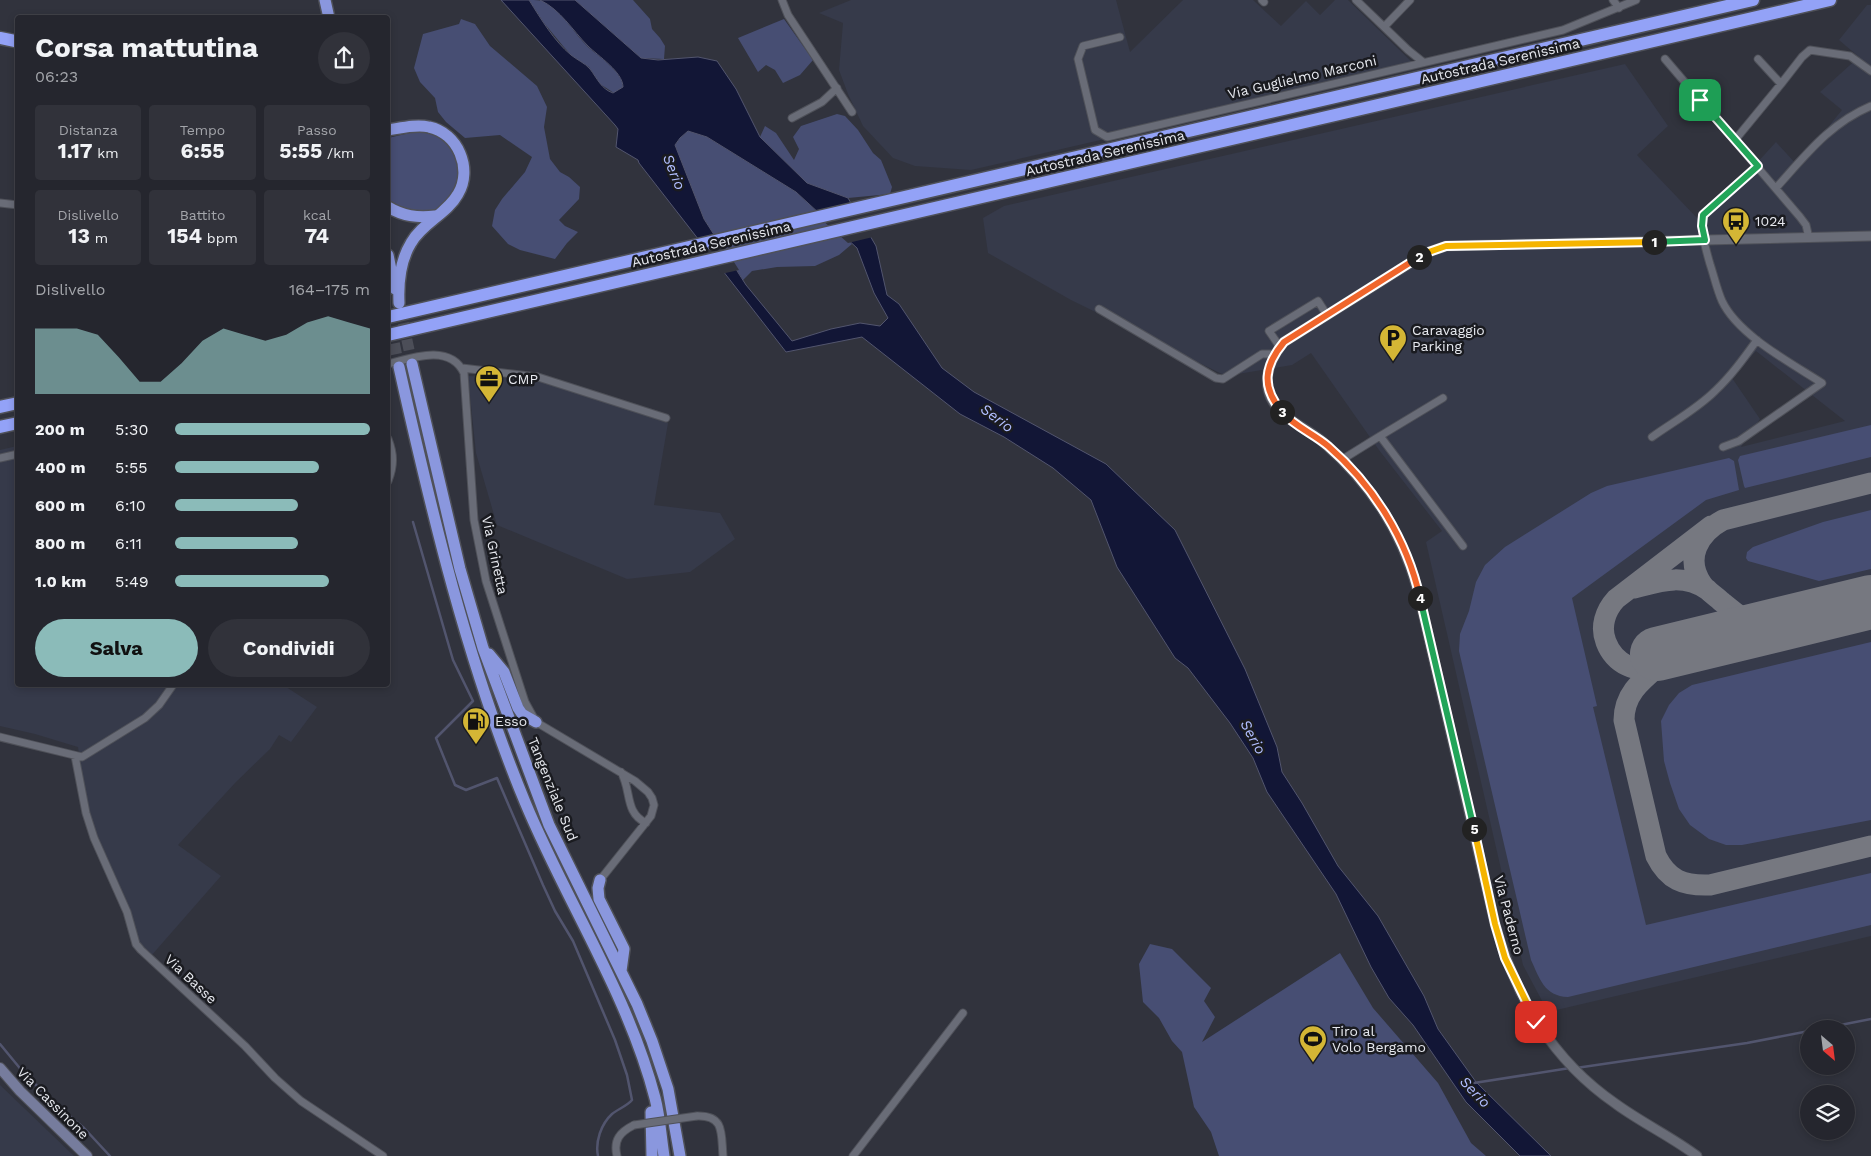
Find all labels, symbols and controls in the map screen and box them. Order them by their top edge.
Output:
text: Corsa mattutina [35,31,258,64]
button: share [318,32,370,84]
street label: Autostrada Serenissima [1419,35,1581,87]
street label: Via Guglielmo Marconi [1226,52,1378,102]
text: 06:23 [35,67,78,86]
pin [1679,79,1721,121]
icon: arrive [1686,86,1714,114]
text: Distanza [59,122,118,138]
text: Tempo [180,122,225,138]
text: Passo [297,122,337,138]
street label: Autostrada Serenissima [1024,127,1186,179]
text: 1.17 [58,138,93,163]
text: 6:55 [181,138,224,163]
text: 5:55 [279,138,322,163]
text: km [93,145,119,161]
text: /km [322,145,354,161]
water label: Serio [659,152,689,192]
bus stop icon: 1024 [1721,206,1751,245]
text: Dislivello [57,207,119,223]
text: Battito [180,207,225,223]
text: kcal [303,207,331,223]
place label: 1024 [1755,213,1785,229]
street label: Autostrada Serenissima [630,218,792,270]
text: 13 [68,223,90,248]
text: 154 [167,223,202,248]
text: 74 [305,223,329,248]
text: m [90,230,108,246]
text: bpm [202,230,238,246]
pin: 1 [1642,230,1666,254]
text: 1 [1651,234,1658,250]
pin: 2 [1406,244,1432,270]
text: 2 [1415,249,1424,265]
text: Dislivello [35,280,105,299]
text: 164–175 m [289,280,370,299]
place label: Caravaggio Parking [1412,322,1485,354]
parking icon: Caravaggio Parking [1378,323,1408,362]
office icon: CMP [474,364,504,403]
place label: CMP [508,371,538,387]
water label: Serio [977,400,1017,436]
pin: 3 [1270,400,1294,424]
text: 3 [1278,404,1287,420]
text: 200 m [35,420,85,439]
text: 5:30 [115,420,148,439]
text: 400 m [35,458,86,477]
text: 5:55 [115,458,148,477]
text: 600 m [35,496,85,515]
text: 6:10 [115,496,146,515]
street label: Via Grinetta [479,514,511,596]
text: 800 m [35,534,85,553]
text: 6:11 [115,534,142,553]
text: 1.0 km [35,572,86,591]
text: 5:49 [115,572,149,591]
pin: 4 [1408,586,1432,610]
text: 4 [1416,590,1425,606]
button: Salva [35,619,198,677]
button: Condividi [208,619,370,677]
fuel station icon: Esso [461,706,491,745]
place label: Esso [495,713,527,729]
water label: Serio [1236,717,1270,758]
street label: Tangenziale Sud [525,735,581,843]
pin: 5 [1462,816,1486,842]
text: 5 [1470,821,1479,837]
street label: Via Paderno [1491,874,1527,956]
street label: Via Basse [162,951,220,1007]
pin [1515,1001,1557,1043]
icon: check [1522,1008,1550,1036]
north arrow [1800,1020,1855,1075]
map controls [1800,1020,1855,1140]
place label: Tiro al Volo Bergamo [1332,1023,1426,1055]
sports icon: Tiro al Volo Bergamo [1298,1024,1328,1063]
street label: Via Cassinone [14,1064,92,1142]
water label: Serio [1456,1073,1494,1112]
button: layers [1800,1085,1855,1140]

